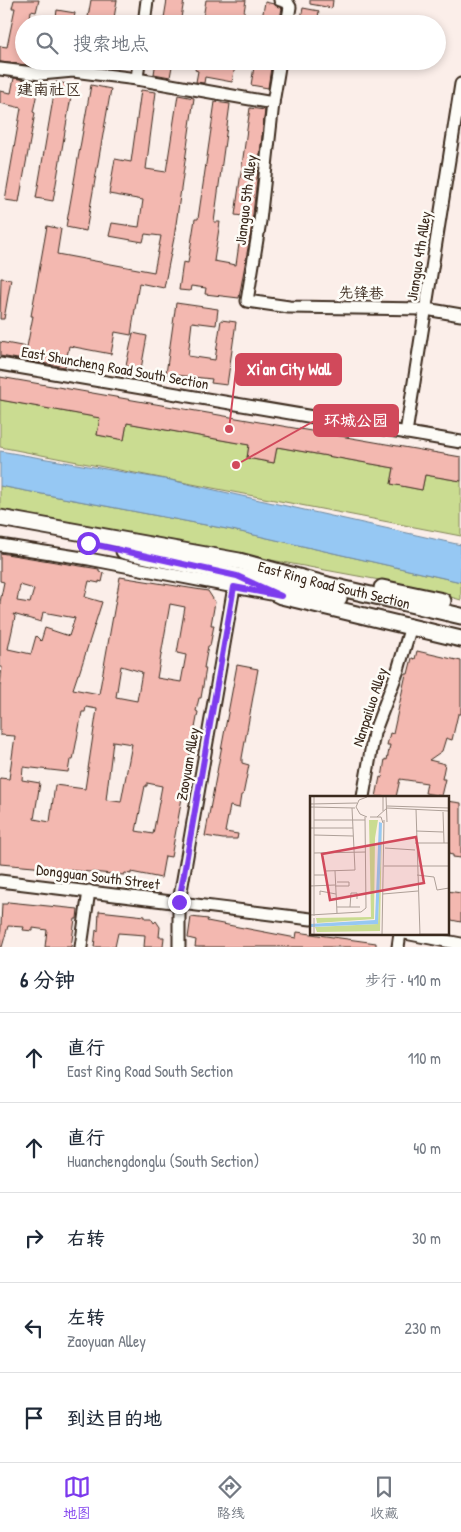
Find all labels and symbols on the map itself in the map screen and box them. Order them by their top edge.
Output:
district label: 建南社区 [17,78,81,100]
street label: Jianguo 5th Alley [230,153,261,246]
street label: Jianguo 4th Alley [401,210,436,302]
street label: 先锋巷 [338,282,384,303]
street label: East Shuncheng Road South Section [20,341,211,394]
callout: Xi'an City Wall [236,354,341,385]
text: Xi'an City Wall [247,358,332,381]
callout: 环城公园 [314,405,398,436]
text: 环城公园 [324,409,388,431]
route start [77,532,100,555]
street label: East Ring Road South Section [256,556,413,614]
street label: Nanpailuo Alley [347,665,392,749]
street label: Zaoyuan Alley [171,726,204,802]
inset map [310,796,448,934]
street label: Dongguan South Street [35,859,162,895]
route end [168,891,191,914]

